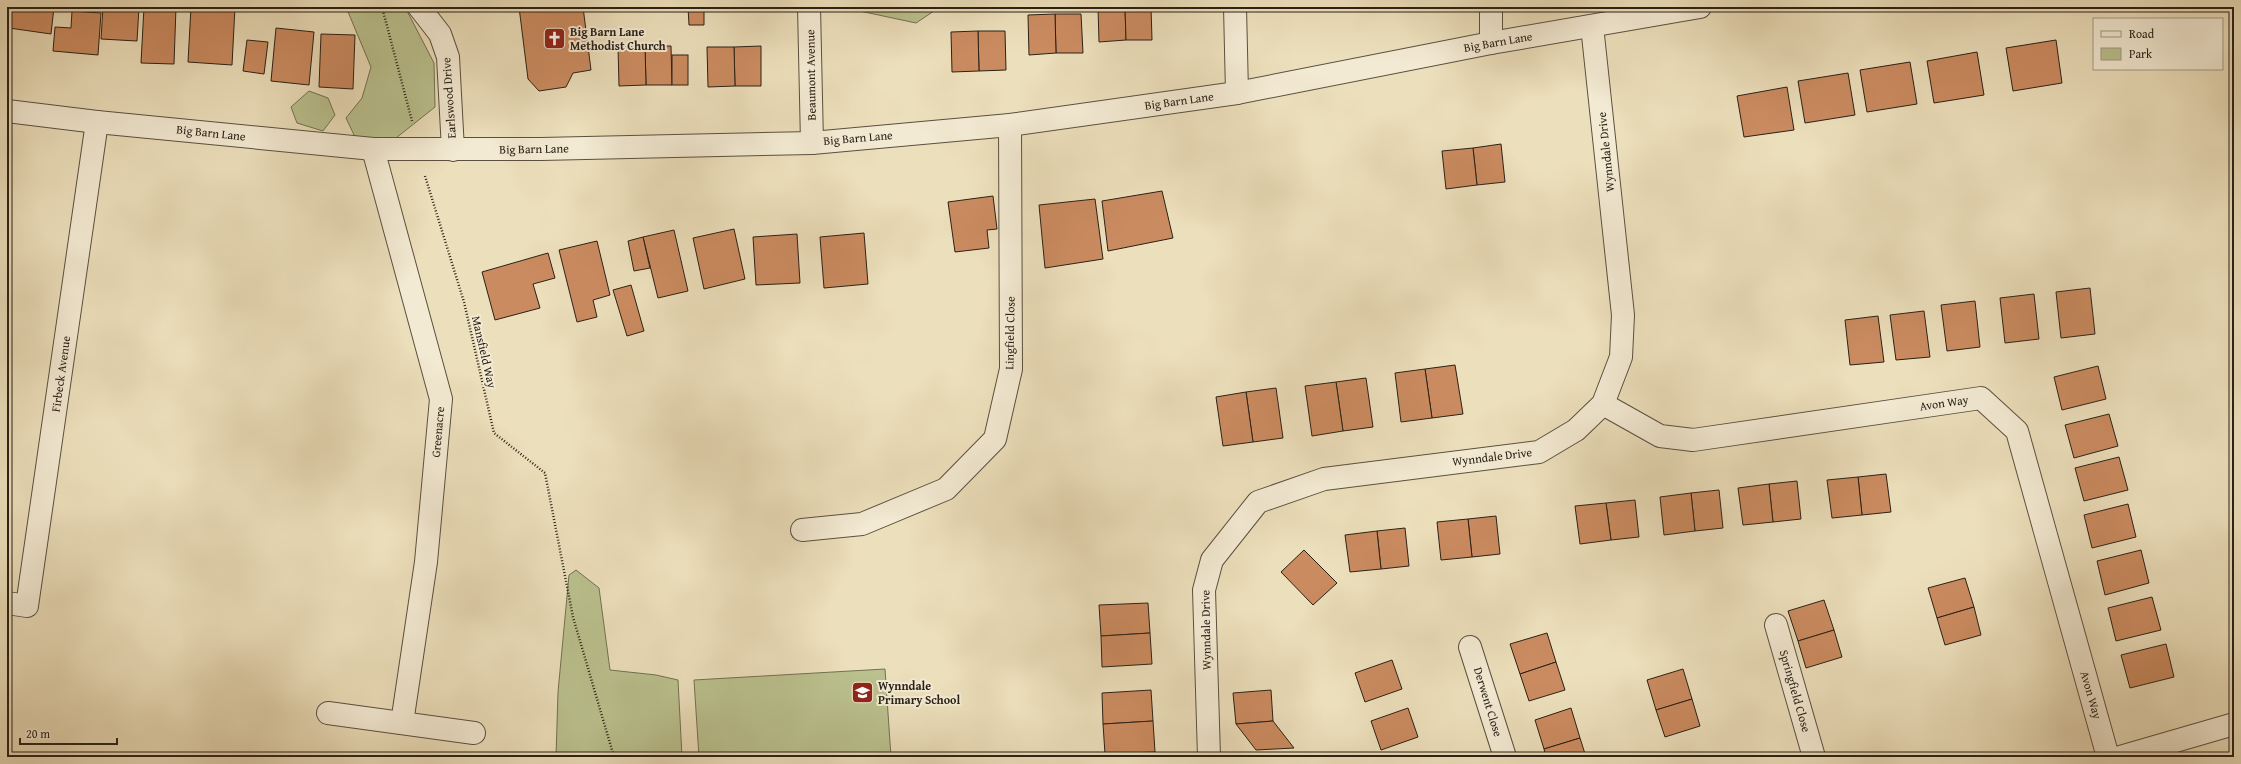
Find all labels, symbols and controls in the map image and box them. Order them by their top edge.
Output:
legend [2093,18,2223,70]
place label: Big Barn Lane Methodist Church [570,23,666,54]
text: Road [2129,25,2155,42]
church icon: Big Barn Lane Methodist Church [542,26,568,52]
street label: Big Barn Lane [1462,27,1534,56]
street label: Beaumont Avenue [801,29,820,121]
text: Park [2129,45,2153,62]
street label: Earlswood Drive [437,56,460,139]
street label: Big Barn Lane [1143,87,1215,114]
street label: Wynndale Drive [1593,111,1618,193]
street label: Big Barn Lane [176,120,247,145]
street label: Big Barn Lane [823,126,894,149]
street label: Big Barn Lane [499,139,569,158]
street label: Lingfield Close [1000,296,1019,370]
street label: Mansfield Way [468,314,501,390]
street label: Firbeck Avenue [47,334,74,413]
street label: Avon Way [1918,391,1970,414]
street label: Greenacre [427,405,448,458]
street label: Wynndale Drive [1451,443,1533,470]
street label: Wynndale Drive [1196,589,1215,670]
street label: Springfield Close [1776,648,1815,734]
street label: Derwent Close [1470,665,1507,739]
street label: Avon Way [2077,669,2106,721]
place label: Wynndale Primary School [878,677,960,708]
school or university icon: Wynndale Primary School [849,680,875,706]
scale bar [20,720,117,746]
text: 20 m [26,725,50,742]

